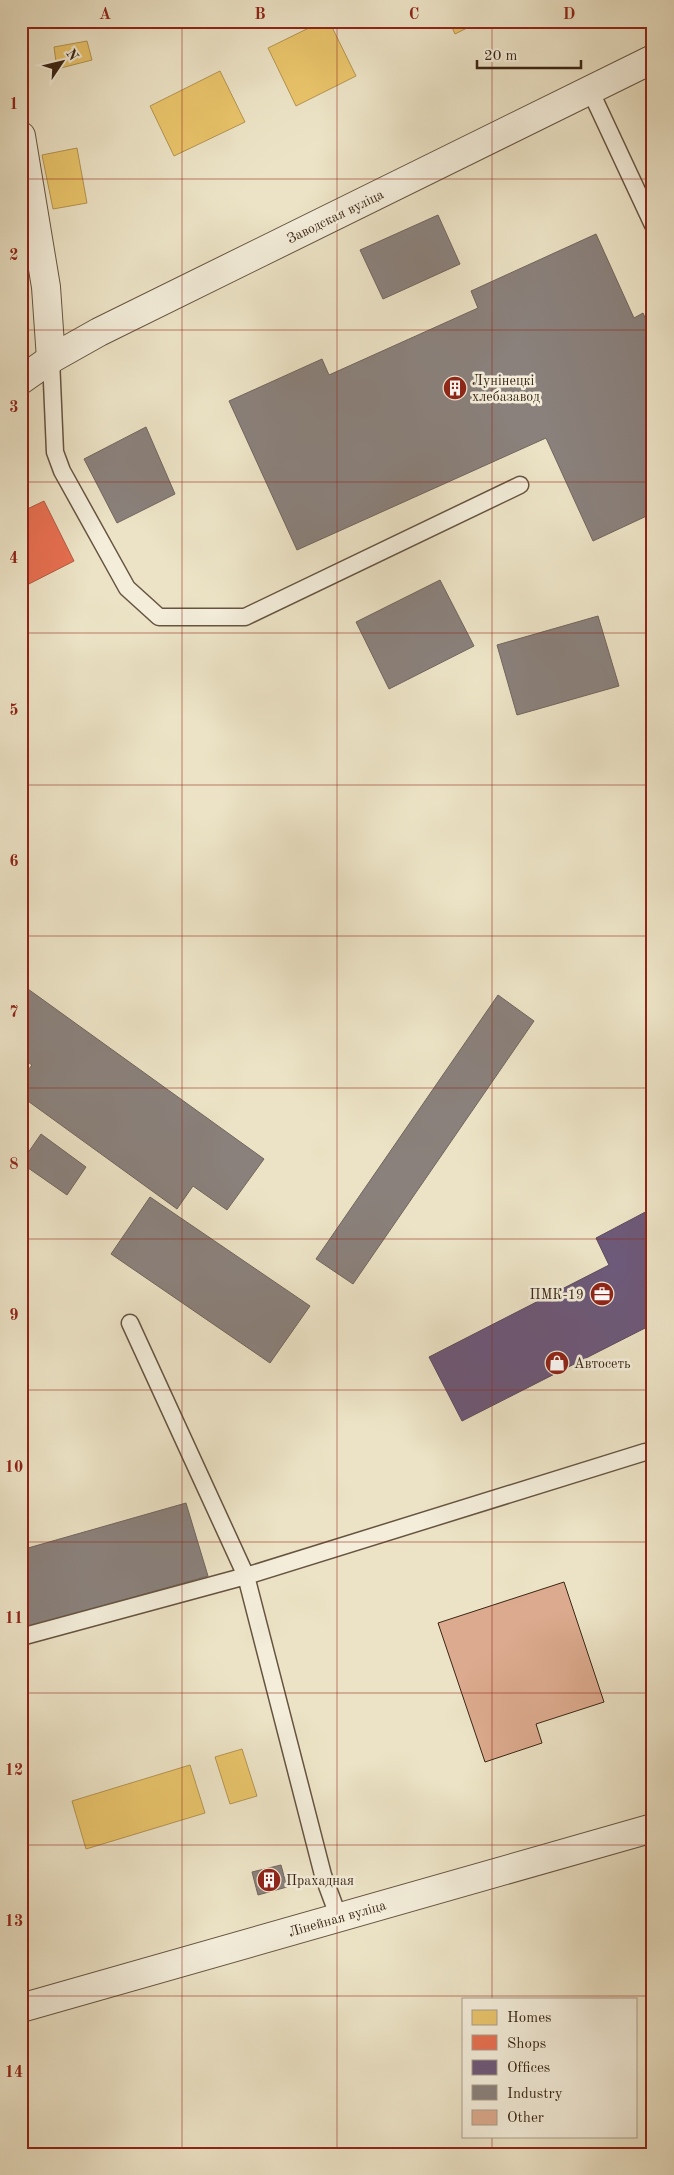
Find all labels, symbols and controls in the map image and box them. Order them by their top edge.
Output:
text: A [99,7,111,23]
text: B [254,7,266,23]
text: C [409,7,419,23]
text: D [563,7,575,23]
north arrow [38,38,88,88]
scale bar [477,38,580,70]
text: N [63,47,81,64]
text: 20 m [484,49,518,64]
text: 1 [9,97,19,113]
street label: Заводская вуліца [285,187,386,246]
text: 2 [9,248,19,264]
place label: Лунінецкі хлебазавод [472,374,540,404]
building icon: Лунінецкі хлебазавод [442,375,468,401]
text: 3 [9,400,19,416]
text: 4 [9,551,19,567]
text: 5 [9,703,19,719]
text: 6 [9,854,19,870]
text: 7 [9,1005,19,1021]
text: 8 [9,1157,19,1173]
office icon: ПМК-19 [589,1281,615,1307]
place label: ПМК-19 [530,1288,584,1302]
text: 9 [9,1308,19,1324]
shop icon: Автосеть [544,1350,570,1376]
place label: Автосеть [574,1357,631,1371]
text: 10 [5,1460,23,1476]
text: 11 [5,1611,23,1627]
text: 12 [5,1763,23,1779]
building icon: Прахадная [256,1867,282,1893]
place label: Прахадная [286,1874,354,1888]
street label: Лінейная вуліца [287,1898,388,1940]
text: 13 [5,1914,23,1930]
legend [462,1998,636,2138]
text: Homes [507,2011,552,2026]
text: Shops [507,2037,546,2052]
text: Offices [507,2061,550,2076]
text: 14 [5,2065,23,2081]
text: Industry [507,2087,563,2102]
text: Other [507,2111,544,2126]

